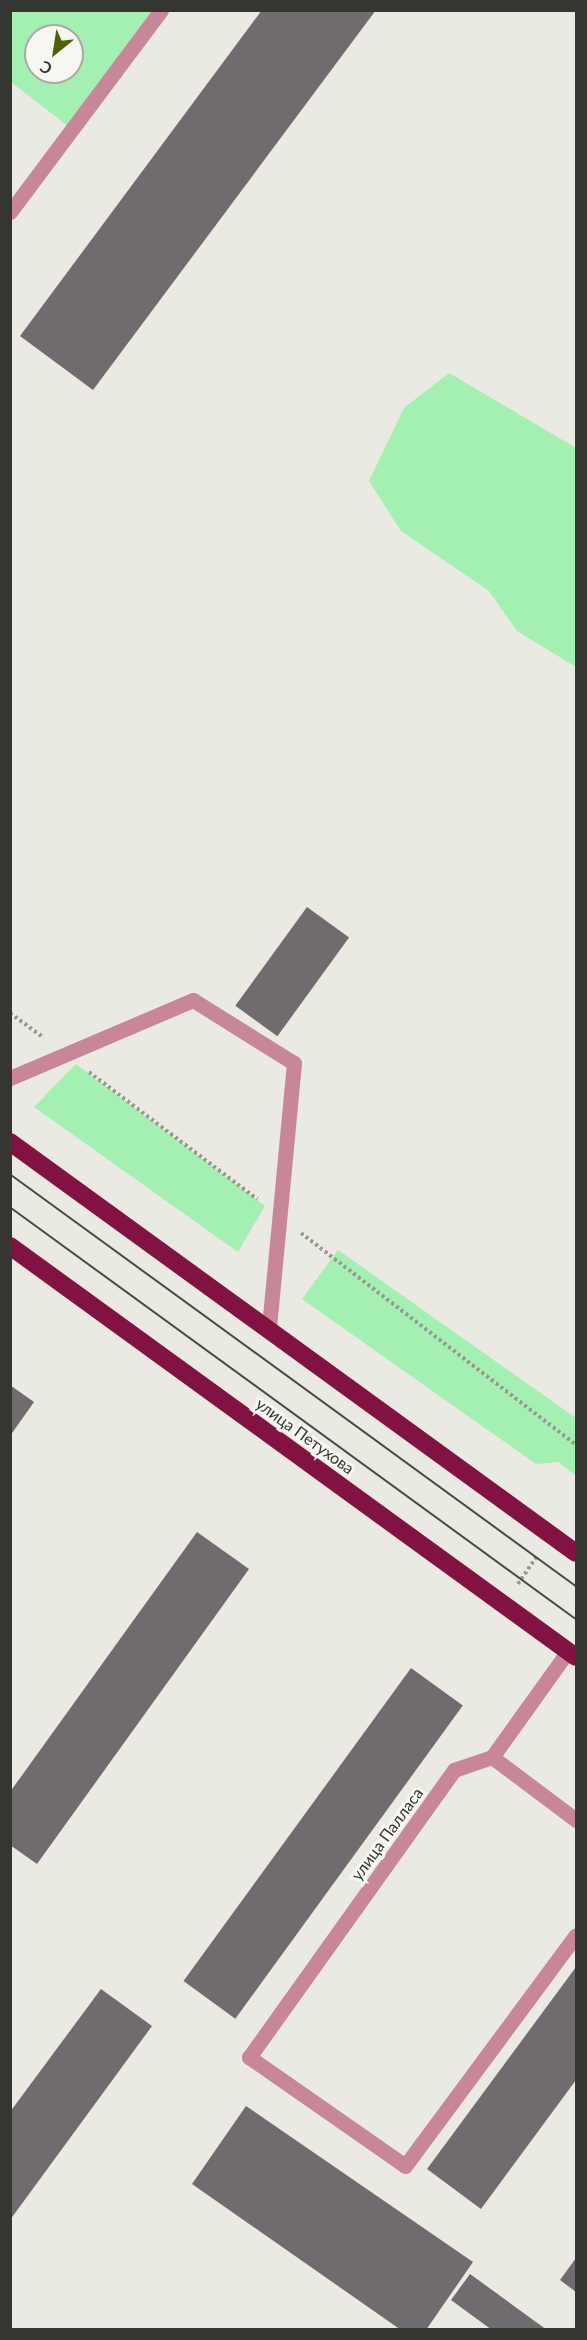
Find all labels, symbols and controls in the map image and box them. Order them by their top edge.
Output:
north arrow [24,24,84,84]
text: С [36,57,55,79]
street label: улица Петухова [252,1394,358,1478]
street label: улица Палласа [347,1784,427,1884]

